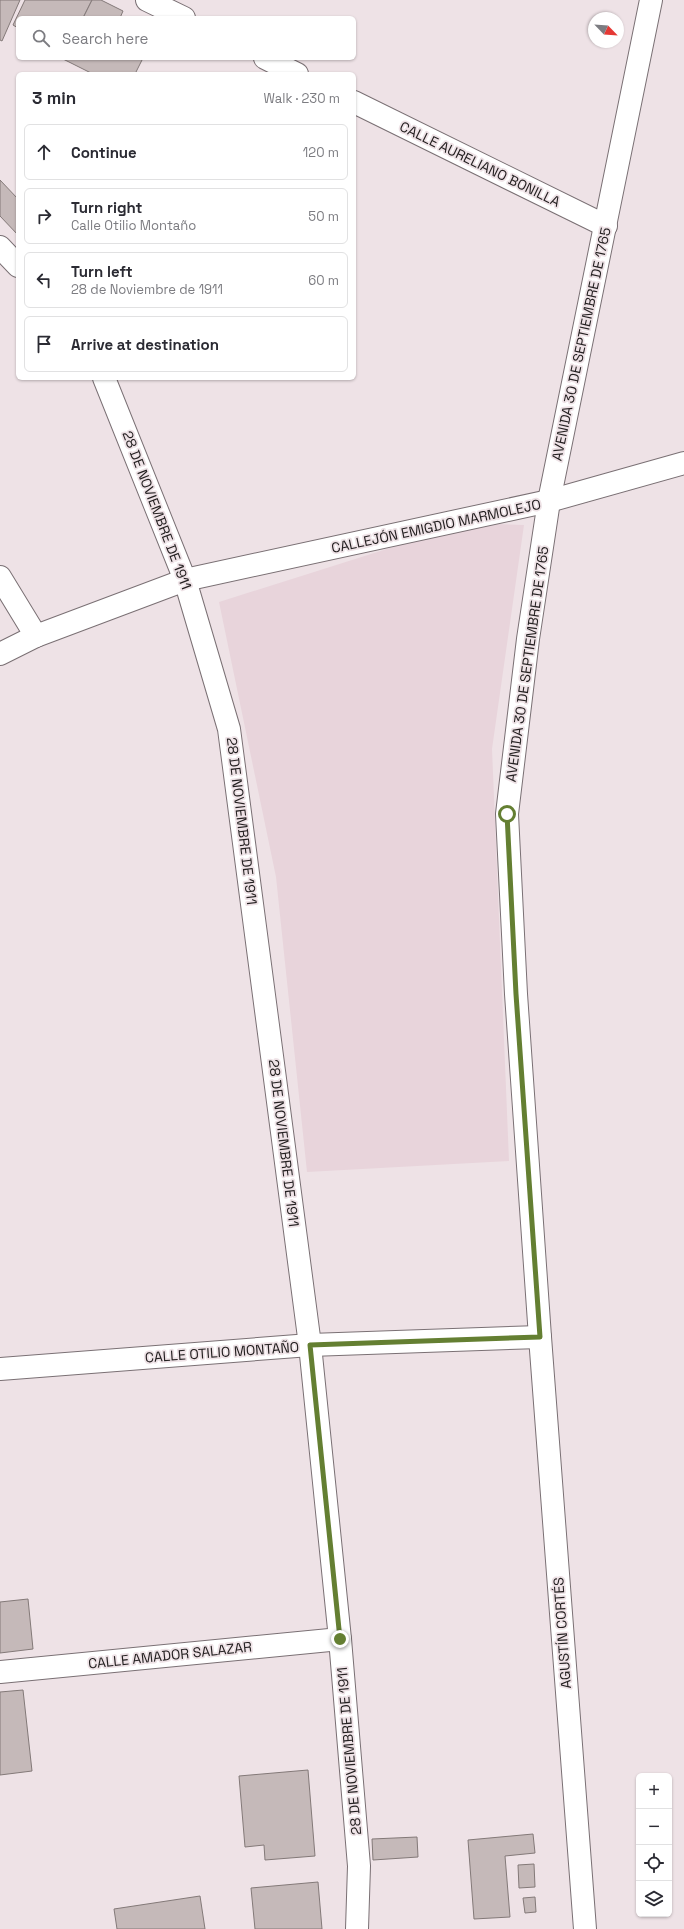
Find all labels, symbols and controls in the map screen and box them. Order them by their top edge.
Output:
north arrow [588,12,624,48]
search box [16,16,356,60]
icon: search [30,27,52,49]
text: Search here [62,29,148,48]
text: 3 min [32,87,76,109]
text: Walk · 230 m [263,90,340,107]
street label: CALLE AURELIANO BONILLA [397,117,563,211]
icon: ahead [33,141,55,163]
text: Continue [71,143,137,162]
text: 120 m [303,144,339,161]
text: Turn right [71,198,142,217]
icon: right [33,205,55,227]
text: 50 m [308,208,339,225]
text: Calle Otilio Montaño [71,217,196,234]
street label: AVENIDA 30 DE SEPTIEMBRE DE 1765 [547,226,615,462]
text: Turn left [71,262,133,281]
icon: left [33,269,55,291]
text: 60 m [308,272,339,289]
text: 28 de Noviembre de 1911 [71,281,223,298]
icon: arrive [33,333,55,355]
text: Arrive at destination [71,335,219,354]
street label: 28 DE NOVIEMBRE DE 1911 [118,428,196,592]
street label: CALLEJÓN EMIGDIO MARMOLEJO [330,495,542,557]
street label: AVENIDA 30 DE SEPTIEMBRE DE 1765 [502,545,552,783]
street label: 28 DE NOVIEMBRE DE 1911 [223,736,261,906]
route start [498,805,516,823]
street label: 28 DE NOVIEMBRE DE 1911 [265,1058,303,1228]
street label: CALLE OTILIO MONTAÑO [144,1338,300,1366]
street label: AGUSTÍN CORTÉS [549,1577,575,1689]
route end [331,1630,349,1648]
street label: CALLE AMADOR SALAZAR [87,1637,253,1673]
street label: 28 DE NOVIEMBRE DE 1911 [333,1666,365,1836]
map controls [636,1773,672,1917]
button: + [636,1773,672,1809]
button: − [636,1809,672,1845]
button: locate [636,1845,672,1881]
button: layers [636,1881,672,1917]

